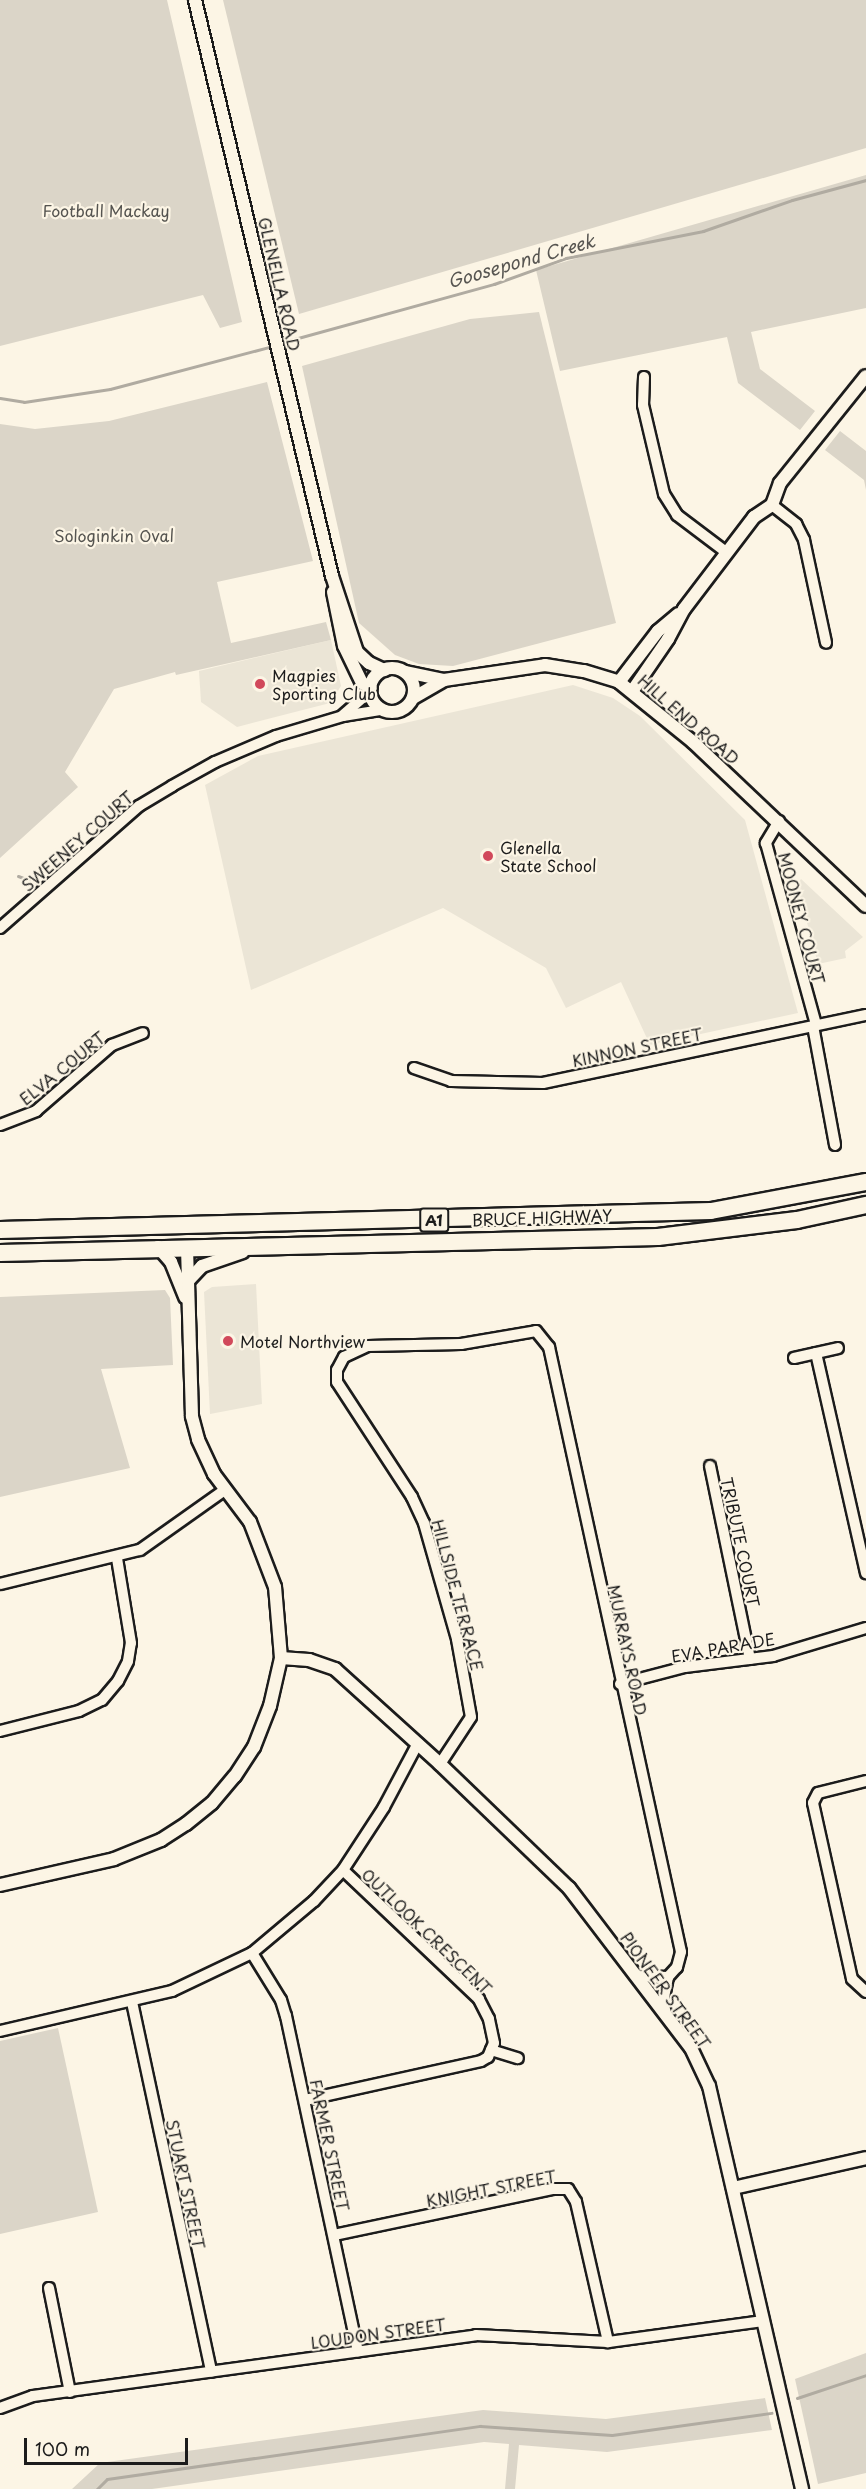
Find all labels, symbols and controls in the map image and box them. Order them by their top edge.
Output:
park label: Football Mackay [42,200,170,220]
street label: GLENELLA ROAD [255,215,305,353]
water label: Goosepond Creek [444,229,598,293]
park label: Sologinkin Oval [54,525,174,545]
place label: Magpies Sporting Club [272,665,377,703]
street label: HILL END ROAD [634,669,744,769]
marker: Magpies Sporting Club [253,677,267,691]
street label: SWEENEY COURT [17,787,137,895]
place label: Glenella State School [500,837,597,875]
marker: Glenella State School [481,849,495,863]
street label: MOONEY COURT [775,850,829,986]
street label: KINNON STREET [570,1024,704,1070]
street label: ELVA COURT [16,1028,108,1108]
street label: BRUCE HIGHWAY [470,1205,614,1229]
road number: A1 [419,1208,449,1232]
place label: Motel Northview [240,1331,366,1351]
marker: Motel Northview [221,1334,235,1348]
street label: TRIBUTE COURT [718,1474,764,1610]
street label: HILLSIDE TERRACE [429,1518,487,1672]
street label: MURRAYS ROAD [605,1582,651,1718]
street label: EVA PARADE [670,1628,776,1666]
street label: OUTLOOK CRESCENT [358,1864,496,1998]
street label: PIONEER STREET [617,1928,715,2052]
street label: FARMER STREET [306,2076,354,2214]
street label: STUART STREET [163,2116,209,2252]
street label: KNIGHT STREET [424,2166,558,2210]
street label: LOUDON STREET [308,2314,448,2352]
scale bar [27,2426,190,2464]
text: 100 m [35,2435,90,2462]

